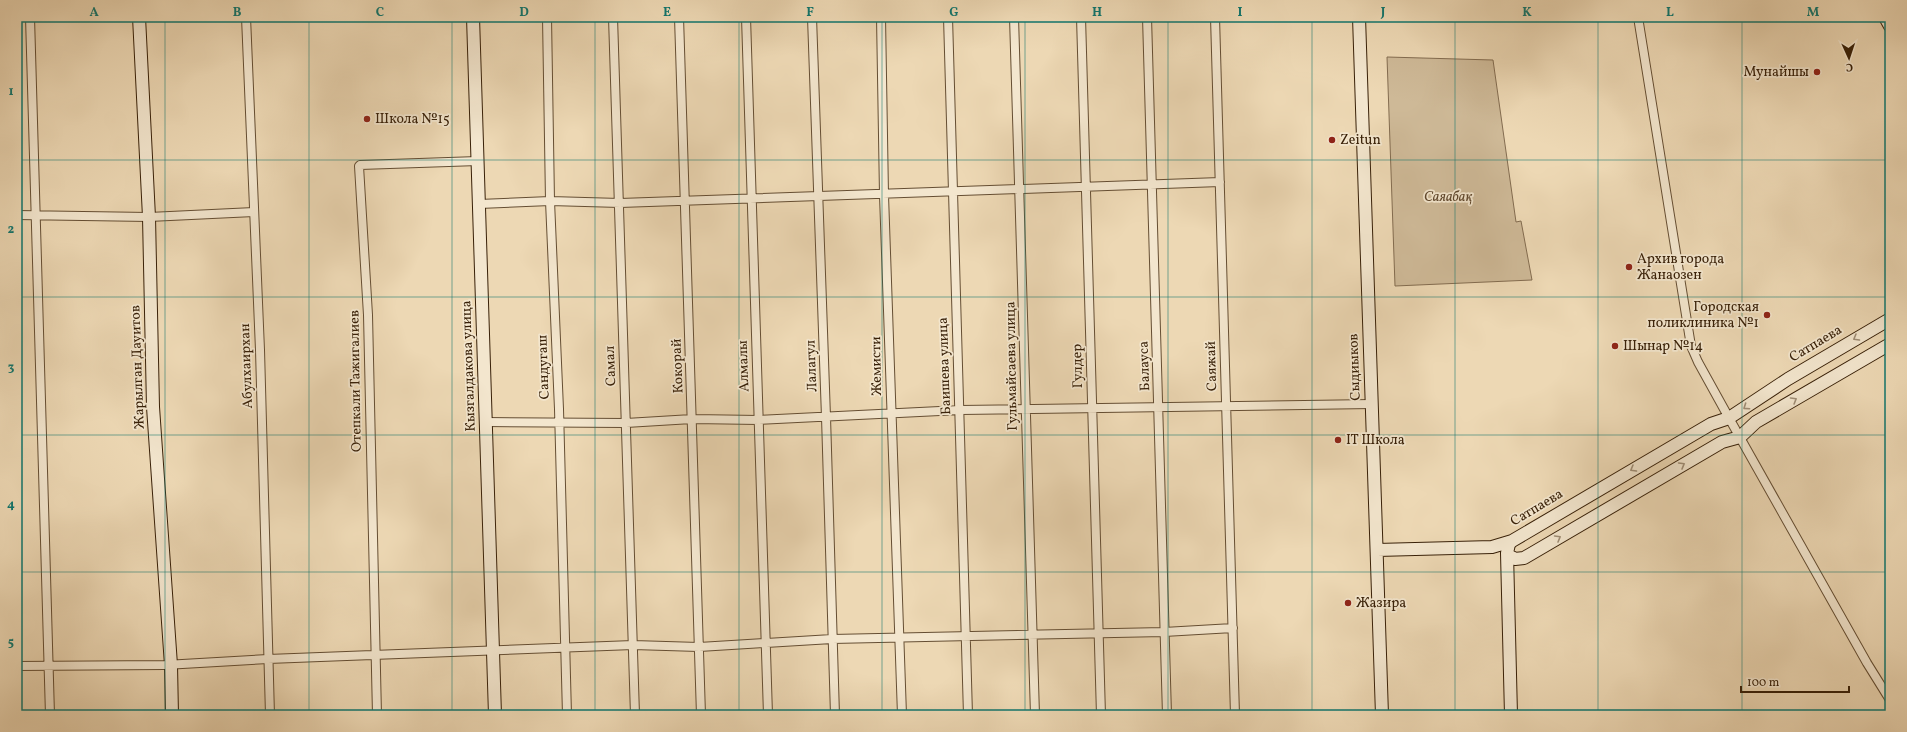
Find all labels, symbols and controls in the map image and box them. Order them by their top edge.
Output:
text: A [89,4,99,22]
text: B [233,4,242,22]
text: C [376,4,384,22]
text: D [519,4,529,22]
text: E [663,4,671,22]
text: F [806,4,814,22]
text: G [949,4,959,22]
text: H [1092,4,1102,22]
text: I [1238,4,1243,22]
text: J [1380,4,1386,22]
text: K [1522,4,1532,22]
text: L [1666,4,1674,22]
text: M [1807,4,1820,22]
north arrow [1829,38,1869,78]
text: С [1846,59,1853,74]
place label: Мунайшы [1744,63,1809,82]
marker: Мунайшы [1812,67,1822,77]
text: 1 [8,83,14,101]
place label: Школа №15 [375,110,450,129]
marker: Школа №15 [362,114,372,124]
place label: Zeitun [1340,131,1381,150]
marker: Zeitun [1327,135,1337,145]
park label: Саяабақ [1424,188,1472,207]
text: 2 [8,221,15,239]
place label: Архив города Жанаозен [1637,250,1724,285]
marker: Архив города Жанаозен [1624,262,1634,272]
place label: Городская поликлиника №1 [1648,298,1759,333]
street label: Кызгалдакова улица [457,300,481,432]
street label: Гульмайсаева улица [1001,301,1023,431]
street label: Жарылган Дауитов [126,305,150,429]
street label: Отепкали Тажигалиев [345,310,367,452]
marker: Городская поликлиника №1 [1762,310,1772,320]
street label: Баишева улица [934,317,956,415]
street label: Сатпаева [1786,321,1846,367]
street label: Абулхаирхан [236,323,258,409]
street label: Сыдиыков [1344,333,1366,401]
street label: Сандугаш [533,334,555,400]
one-way arrow [1853,334,1860,341]
street label: Жемисти [867,336,887,396]
place label: Шынар №14 [1623,337,1703,356]
street label: Кокорай [668,338,688,394]
street label: Лалагул [802,339,822,392]
street label: Алмалы [734,340,754,392]
street label: Саяжай [1202,340,1222,391]
street label: Балауса [1135,341,1155,391]
marker: Шынар №14 [1610,341,1620,351]
street label: Гулдер [1068,344,1088,388]
street label: Самал [601,345,621,386]
text: 3 [8,359,15,377]
one-way arrow [1790,397,1797,404]
one-way arrow [1743,402,1750,410]
place label: IT Школа [1346,431,1405,450]
marker: IT Школа [1333,435,1343,445]
one-way arrow [1678,463,1685,470]
one-way arrow [1629,465,1637,472]
street label: Сатпаева [1507,485,1567,531]
text: 4 [7,496,15,514]
one-way arrow [1554,535,1561,542]
place label: Жазира [1356,594,1406,613]
marker: Жазира [1343,598,1353,608]
text: 5 [8,634,14,652]
scale bar [1741,668,1849,694]
text: 100 m [1747,675,1780,691]

